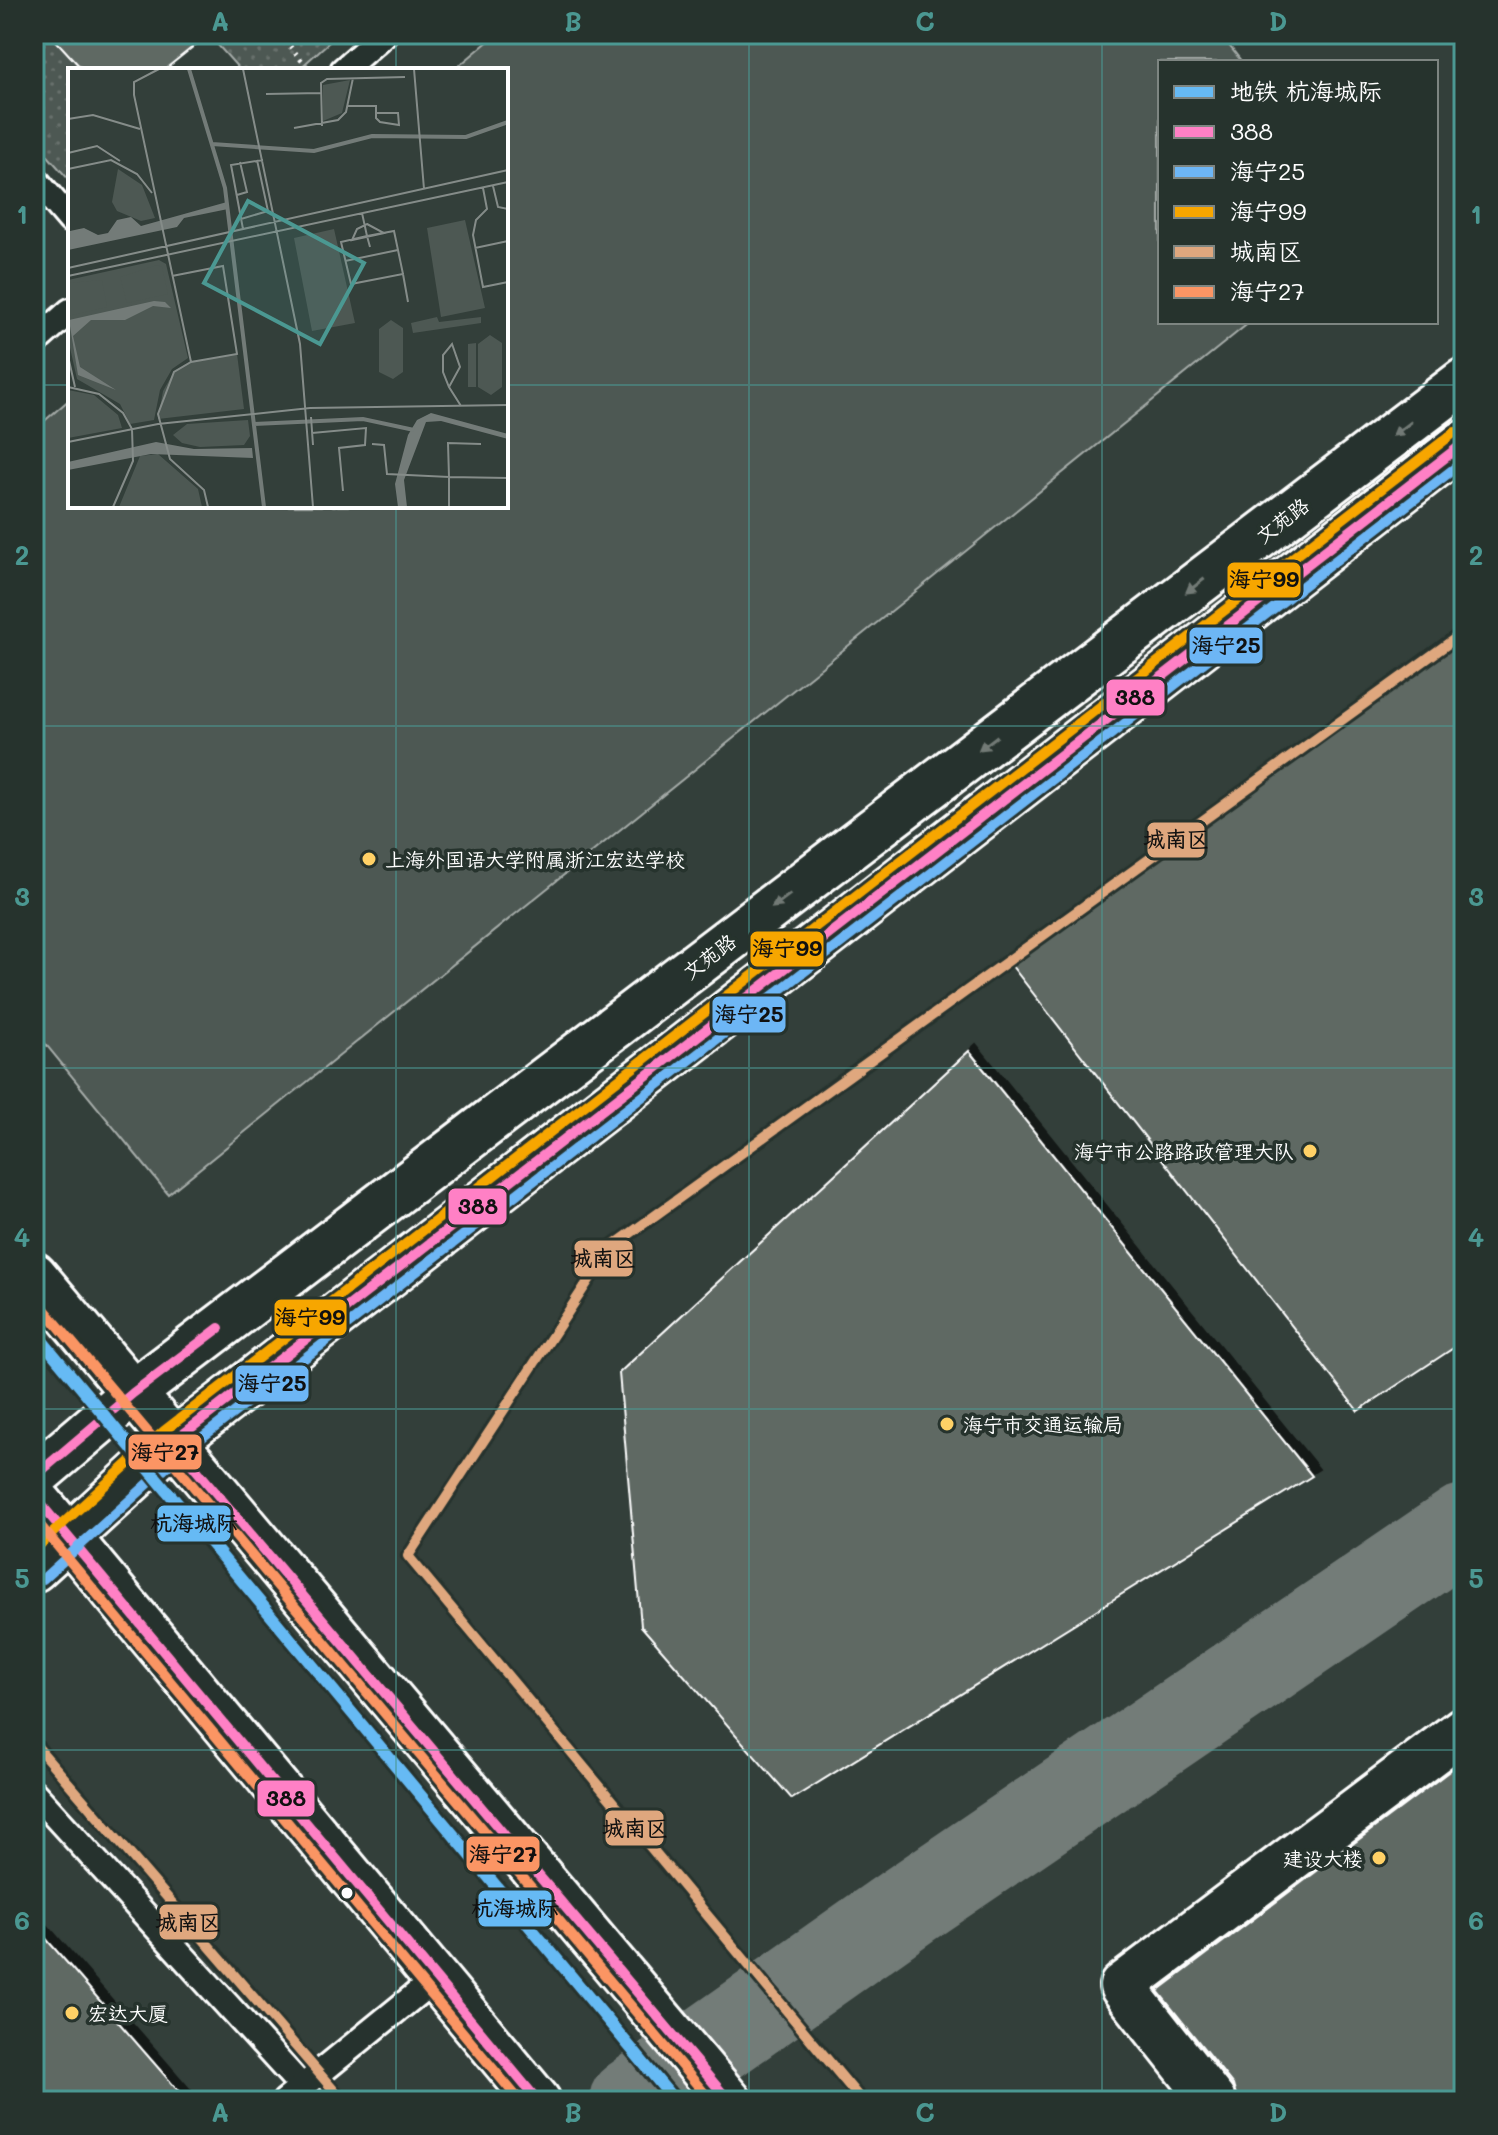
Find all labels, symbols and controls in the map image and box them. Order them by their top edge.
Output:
text: A [211,4,229,38]
text: B [564,4,582,38]
text: C [915,4,935,38]
text: D [1269,4,1287,38]
legend [1158,60,1438,324]
inset map [68,68,508,508]
text: 地铁 杭海城际 [1230,75,1382,106]
text: 388 [1230,115,1273,146]
text: 海宁25 [1230,155,1305,186]
text: 海宁99 [1230,195,1306,226]
text: 1 [16,197,28,231]
text: 1 [1470,197,1482,231]
text: 城南区 [1230,235,1302,266]
text: 海宁27 [1230,275,1305,306]
one-way arrow [1392,420,1412,436]
street label: 文苑路 [1250,491,1315,548]
text: 2 [15,538,29,572]
text: 2 [1469,538,1483,572]
line badge: 海宁99 [1226,561,1302,599]
text: 海宁99 [1229,564,1299,593]
one-way arrow [1185,577,1205,593]
line badge: 海宁25 [1188,626,1264,665]
text: 海宁25 [1191,630,1261,659]
line badge: 388 [1105,678,1166,717]
text: 388 [1115,682,1155,711]
one-way arrow [978,735,998,751]
line badge: 城南区 [1146,821,1206,859]
text: 城南区 [1143,824,1209,853]
place label: 上海外国语大学附属浙江宏达学校 [385,846,685,872]
marker: 上海外国语大学附属浙江宏达学校 [360,850,378,868]
text: 3 [14,879,30,913]
text: 3 [1468,879,1484,913]
one-way arrow [771,892,791,908]
street label: 文苑路 [677,927,742,984]
line badge: 海宁99 [749,930,825,968]
text: 海宁99 [752,933,822,962]
line badge: 海宁25 [711,995,787,1034]
text: 海宁25 [714,999,784,1028]
place label: 海宁市公路路政管理大队 [1074,1138,1294,1164]
marker: 海宁市公路路政管理大队 [1301,1142,1319,1160]
line badge: 388 [447,1187,508,1226]
text: 388 [458,1191,498,1220]
text: 4 [14,1220,30,1254]
text: 4 [1468,1220,1484,1254]
line badge: 城南区 [573,1239,634,1278]
text: 城南区 [570,1243,636,1272]
line badge: 海宁99 [273,1298,348,1337]
text: 海宁99 [275,1302,345,1331]
line badge: 海宁25 [234,1364,310,1403]
text: 海宁25 [237,1368,307,1397]
place label: 海宁市交通运输局 [963,1411,1123,1437]
marker: 海宁市交通运输局 [938,1415,956,1433]
line badge: 海宁27 [127,1433,203,1471]
text: 海宁27 [131,1437,199,1466]
line badge: 杭海城际 [156,1504,232,1543]
text: 杭海城际 [150,1508,238,1537]
text: 5 [14,1561,30,1595]
text: 5 [1468,1561,1484,1595]
line badge: 388 [256,1779,316,1818]
text: 388 [266,1783,306,1812]
line badge: 城南区 [604,1809,665,1847]
text: 城南区 [602,1813,668,1842]
line badge: 海宁27 [465,1835,541,1873]
text: 海宁27 [469,1839,537,1868]
place label: 建设大楼 [1283,1845,1363,1871]
marker: 建设大楼 [1370,1849,1388,1867]
unlabelled marker [339,1885,355,1901]
line badge: 杭海城际 [477,1889,553,1928]
text: 杭海城际 [471,1893,559,1922]
text: 6 [14,1903,30,1937]
line badge: 城南区 [158,1903,219,1941]
text: 6 [1468,1903,1484,1937]
text: 城南区 [155,1907,221,1936]
place label: 宏达大厦 [88,2000,168,2026]
marker: 宏达大厦 [63,2004,81,2022]
text: A [211,2095,229,2129]
text: B [564,2095,582,2129]
text: C [915,2095,935,2129]
text: D [1269,2095,1287,2129]

